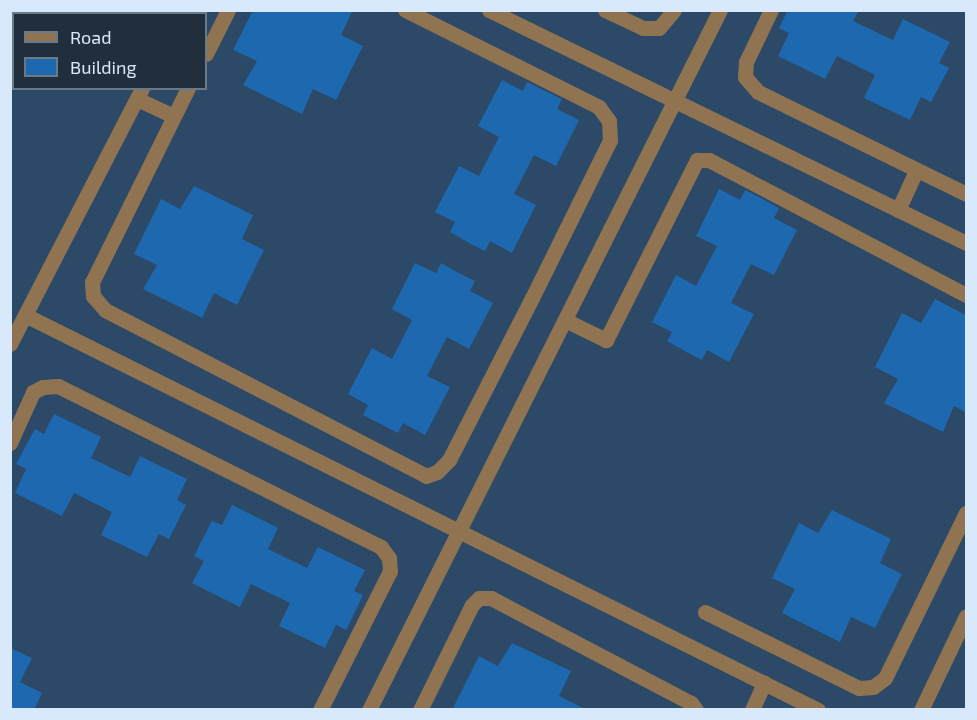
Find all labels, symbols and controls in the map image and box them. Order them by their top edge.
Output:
legend [12,12,207,90]
text: Road [70,26,111,48]
text: Building [70,56,137,78]

